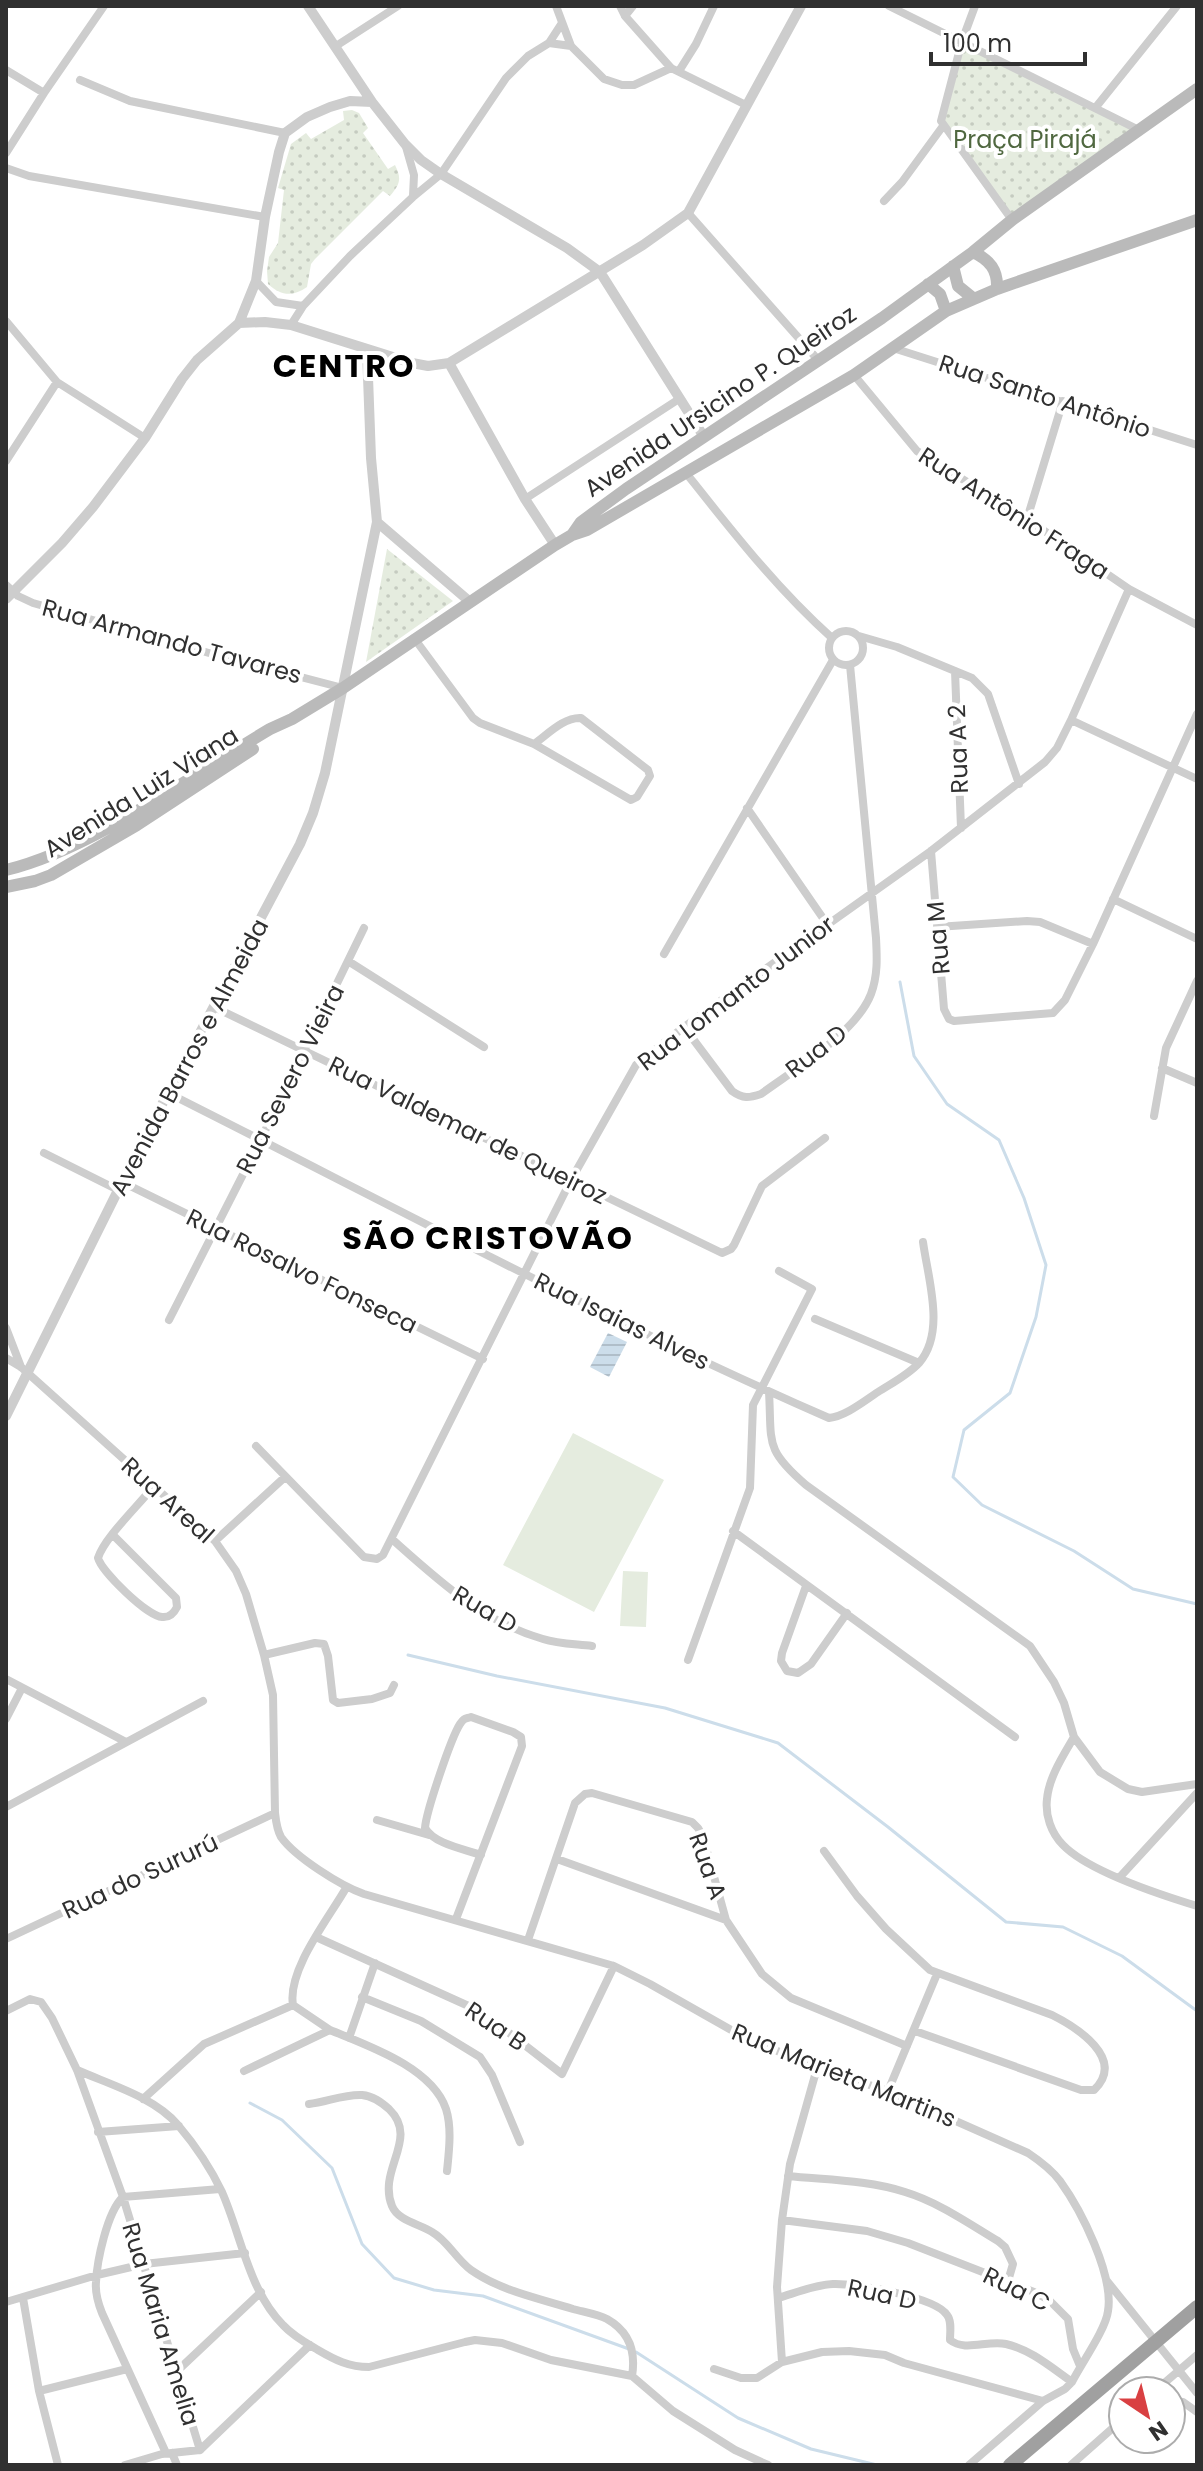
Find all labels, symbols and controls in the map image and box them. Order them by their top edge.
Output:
scale bar [931,16,1085,66]
text: 100 m [943,27,1012,60]
park label: Praça Pirajá [953,123,1097,156]
street label: Avenida Ursicino P. Queiroz [578,297,862,505]
district label: CENTRO [273,343,415,388]
street label: Rua Santo Antônio [935,346,1155,446]
street label: Rua Antônio Fraga [912,439,1116,587]
street label: Rua Armando Tavares [39,590,305,692]
street label: Rua A 2 [940,704,976,794]
street label: Avenida Luiz Viana [37,719,245,865]
street label: Rua M [918,900,958,976]
street label: Rua Lomanto Junior [631,908,841,1078]
street label: Avenida Barros e Almeida [102,913,276,1201]
street label: Rua Severo Vieira [228,979,352,1179]
street label: Rua D [778,1017,854,1085]
street label: Rua Valdemar de Queiroz [323,1048,613,1212]
street label: Rua Rosalvo Fonseca [181,1201,423,1341]
district label: SÃO CRISTOVÃO [342,1215,634,1260]
street label: Rua Isaias Alves [529,1264,715,1378]
street label: Rua Areal [114,1449,222,1551]
street label: Rua D [447,1577,523,1641]
street label: Rua do Sururú [57,1825,223,1927]
street label: Rua A [681,1828,735,1904]
street label: Rua B [459,1994,533,2058]
street label: Rua Marieta Martins [727,2015,961,2135]
street label: Rua Maria Amelia [114,2218,208,2430]
street label: Rua C [978,2259,1056,2319]
street label: Rua D [845,2271,919,2317]
north arrow [1107,2375,1187,2455]
text: N [1143,2414,1174,2448]

